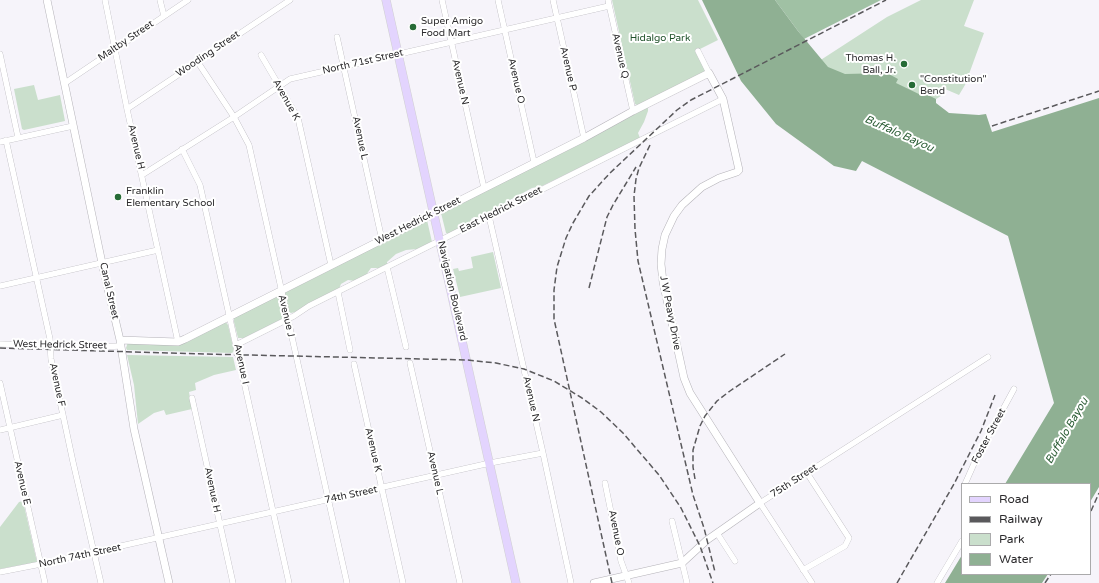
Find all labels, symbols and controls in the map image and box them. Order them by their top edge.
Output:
place label: Super Amigo Food Mart [421,15,483,38]
street label: Maltby Street [96,18,156,64]
marker: Super Amigo Food Mart [408,22,418,32]
street label: Wooding Street [174,28,242,80]
street label: Avenue Q [609,32,631,80]
park label: Hidalgo Park [630,32,690,44]
street label: Avenue P [557,46,579,92]
street label: North 71st Street [321,47,405,77]
place label: Thomas H. Ball, Jr. [845,52,896,76]
street label: Avenue O [505,57,527,105]
street label: Avenue N [449,58,471,106]
marker: Thomas H. Ball, Jr. [899,59,909,69]
place label: "Constitution" Bend [920,73,987,96]
street label: Avenue K [270,77,302,123]
marker: "Constitution" Bend [907,80,917,90]
water label: Buffalo Bayou [863,113,935,155]
street label: Avenue L [350,115,370,161]
street label: Avenue H [125,123,147,171]
street label: East Hedrick Street [458,184,544,236]
place label: Franklin Elementary School [126,185,215,208]
marker: Franklin Elementary School [113,192,123,202]
street label: West Hedrick Street [373,194,463,248]
street label: Navigation Boulevard [435,240,469,342]
street label: Canal Street [97,261,121,321]
street label: J W Peavy Drive [657,275,683,351]
street label: Avenue J [275,294,297,338]
street label: West Hedrick Street [13,338,107,352]
street label: Avenue I [231,343,251,385]
street label: Avenue F [47,362,67,408]
street label: Avenue N [520,375,542,423]
water label: Buffalo Bayou [1043,396,1091,466]
street label: Foster Street [969,406,1009,466]
street label: Avenue K [362,427,384,473]
street label: Avenue L [424,450,446,496]
street label: Avenue E [11,460,33,506]
street label: 75th Street [768,461,820,501]
street label: Avenue H [201,466,223,514]
legend [961,483,1091,575]
street label: 74th Street [324,484,378,506]
text: Road [999,492,1029,506]
street label: Avenue O [606,509,626,557]
text: Railway [999,512,1043,526]
text: Park [999,532,1025,546]
street label: North 74th Street [38,541,122,571]
text: Water [999,552,1033,566]

